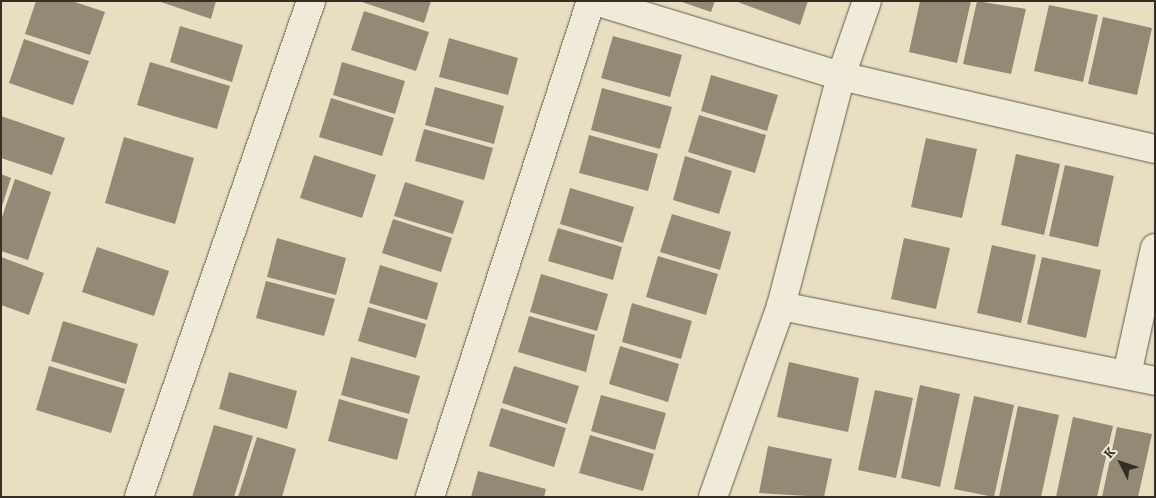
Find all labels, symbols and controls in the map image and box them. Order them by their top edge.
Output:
north arrow [1096,438,1146,488]
text: K [1099,443,1119,463]

